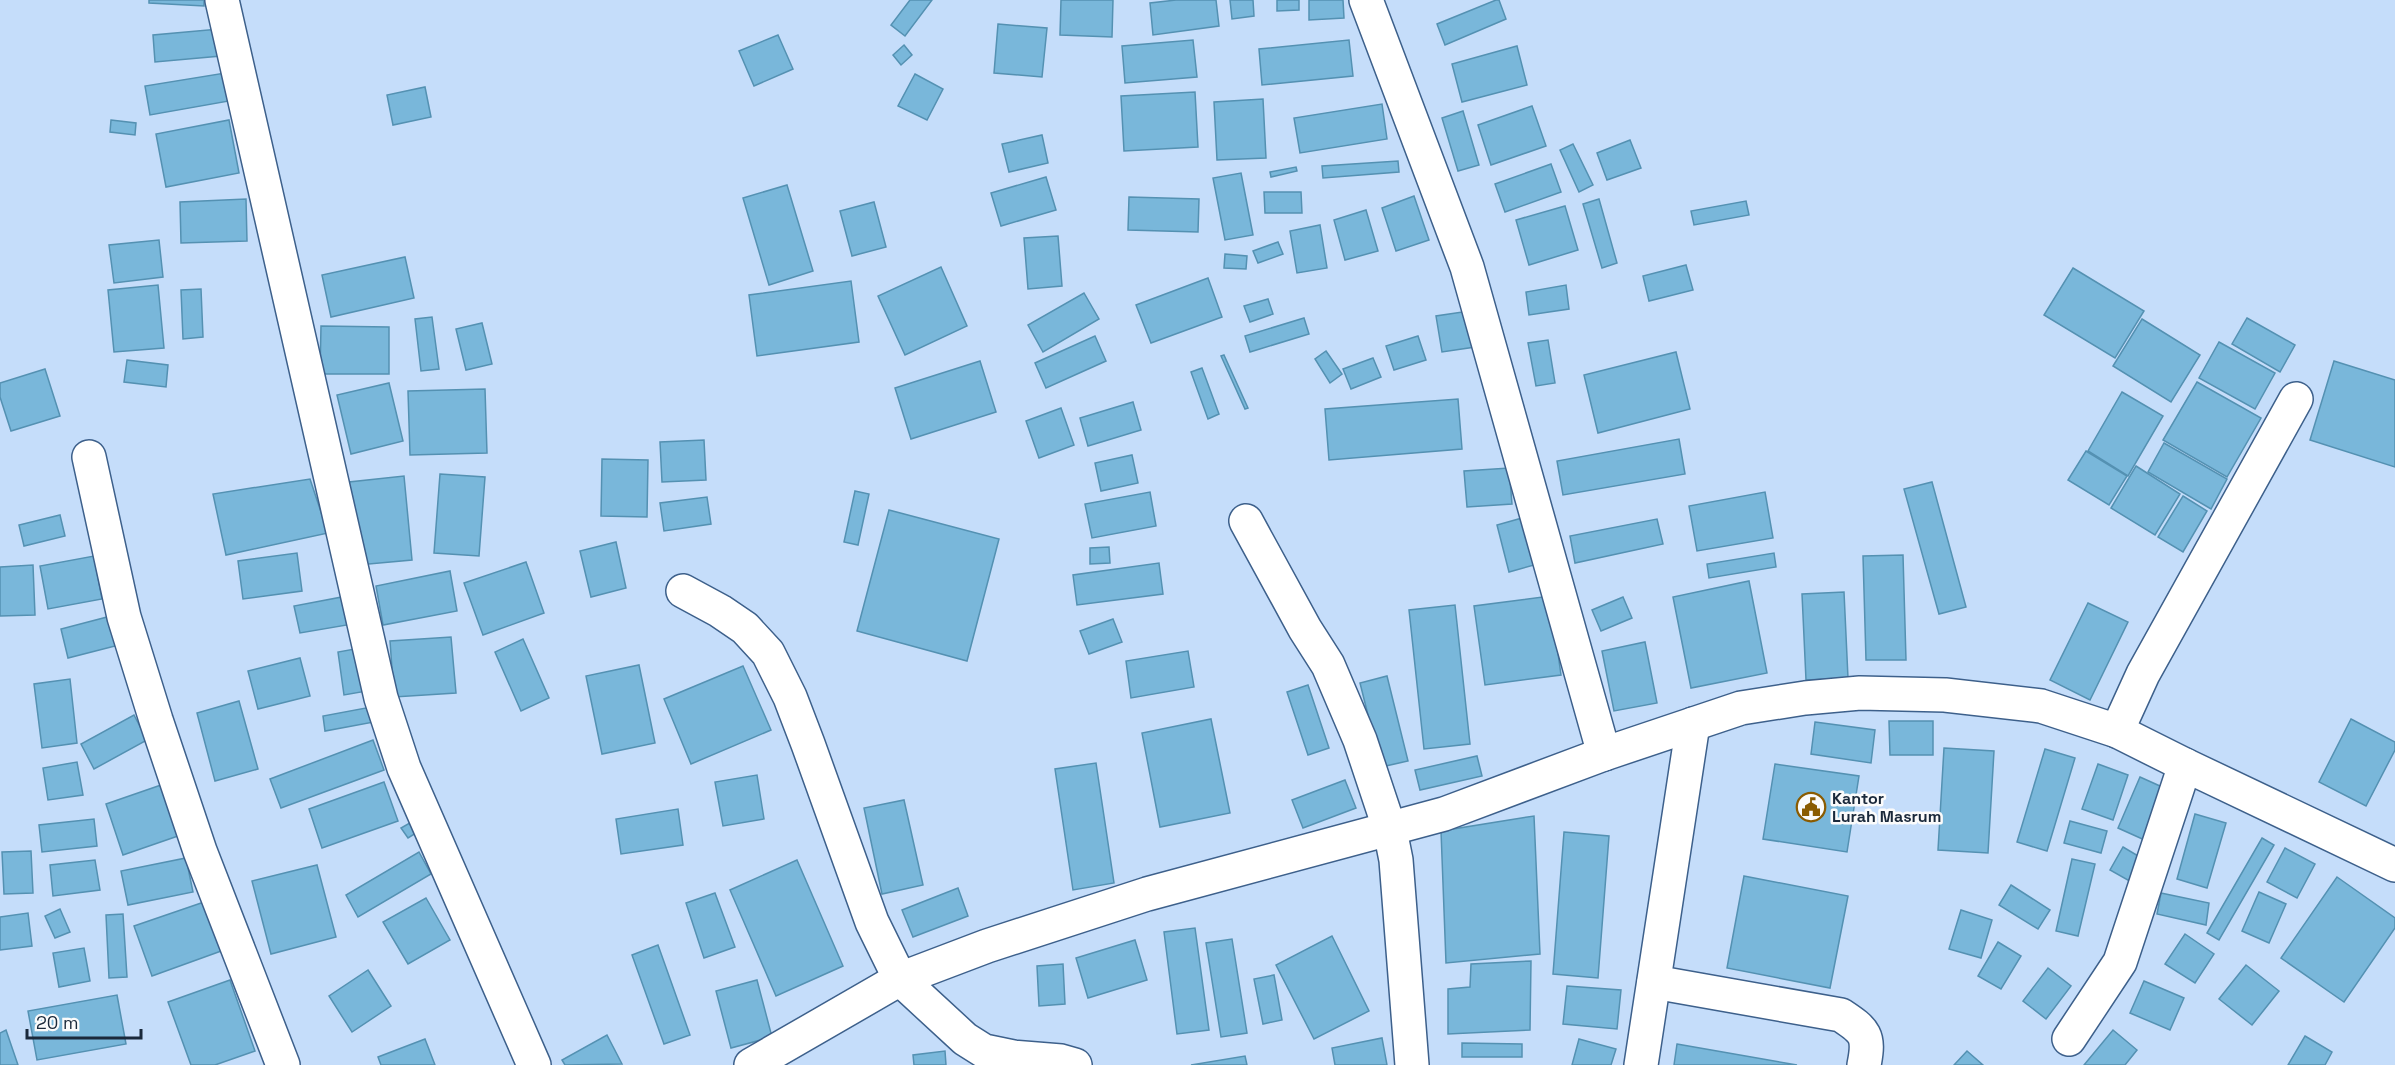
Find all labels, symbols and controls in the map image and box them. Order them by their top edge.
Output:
place label: Kantor Lurah Masrum [1832,788,1941,827]
public building icon: Kantor Lurah Masrum [1795,791,1827,823]
scale bar [27,1002,141,1040]
text: 20 m [36,1011,79,1034]

